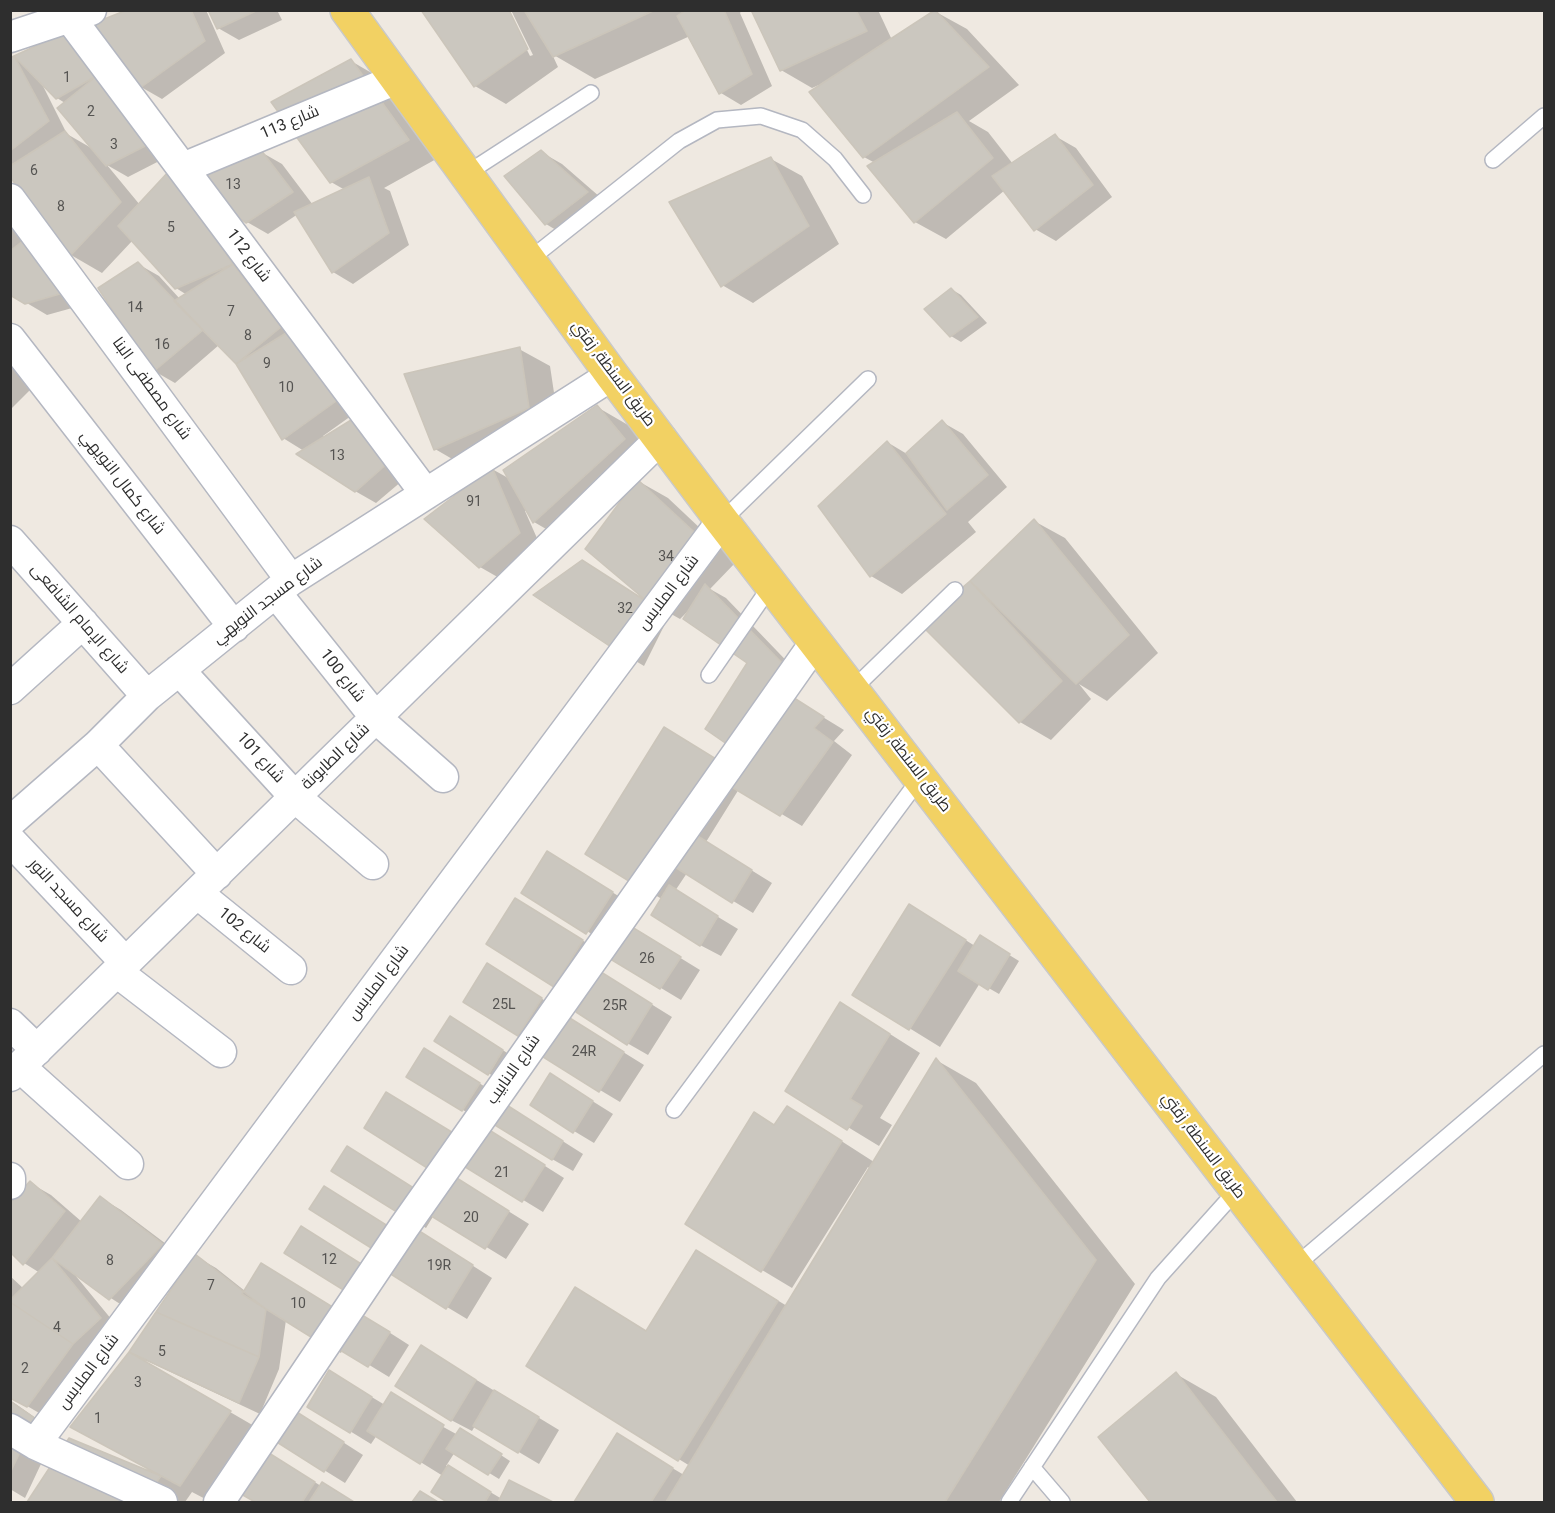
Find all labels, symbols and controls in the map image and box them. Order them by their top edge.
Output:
house number: 1 [63,70,71,86]
street label: شارع 113 [258,102,322,144]
house number: 2 [87,104,95,120]
house number: 3 [110,137,118,153]
house number: 6 [30,163,38,179]
house number: 13 [225,177,241,193]
house number: 8 [57,199,65,215]
house number: 5 [167,220,175,236]
street label: شارع 112 [222,225,274,287]
house number: 14 [127,300,143,316]
house number: 7 [227,304,235,320]
street label: طريق السنطة, زفتي [567,317,659,431]
house number: 8 [244,328,252,344]
street label: شارع مصطفى البنا [107,334,195,444]
house number: 16 [154,337,170,353]
house number: 9 [263,356,271,372]
house number: 10 [278,380,294,396]
street label: شارع كمال النويهي [75,427,169,539]
house number: 13 [329,448,345,464]
house number: 91 [466,494,482,510]
house number: 34 [658,549,674,565]
street label: شارع الملابس [634,552,704,634]
street label: شارع مسجد النويهي [209,553,327,649]
street label: شارع الإمام الشافعى [26,560,132,678]
house number: 32 [617,601,633,617]
street label: شارع 100 [315,646,369,706]
street label: طريق السنطة, زفتي [861,704,955,816]
street label: شارع الطابونة [298,720,374,794]
street label: شارع 101 [232,729,288,787]
street label: شارع مسجد النور [24,855,112,947]
street label: شارع 102 [214,904,274,958]
street label: شارع الملابس [344,942,414,1024]
house number: 26 [639,951,655,967]
house number: 25L [492,997,516,1013]
house number: 25R [603,998,627,1014]
street label: شارع الانابيب [483,1031,545,1109]
house number: 24R [572,1044,596,1060]
street label: طريق السنطة, زفتي [1157,1089,1249,1203]
house number: 21 [494,1165,510,1181]
house number: 20 [463,1210,479,1226]
house number: 12 [321,1252,337,1268]
house number: 8 [106,1253,114,1269]
house number: 19R [427,1258,451,1274]
house number: 7 [207,1278,215,1294]
house number: 10 [290,1296,306,1312]
house number: 4 [53,1320,61,1336]
street label: شارع الملابس [54,1331,124,1413]
house number: 5 [158,1344,166,1360]
house number: 2 [21,1361,29,1377]
house number: 3 [134,1375,142,1391]
house number: 1 [94,1411,102,1427]

